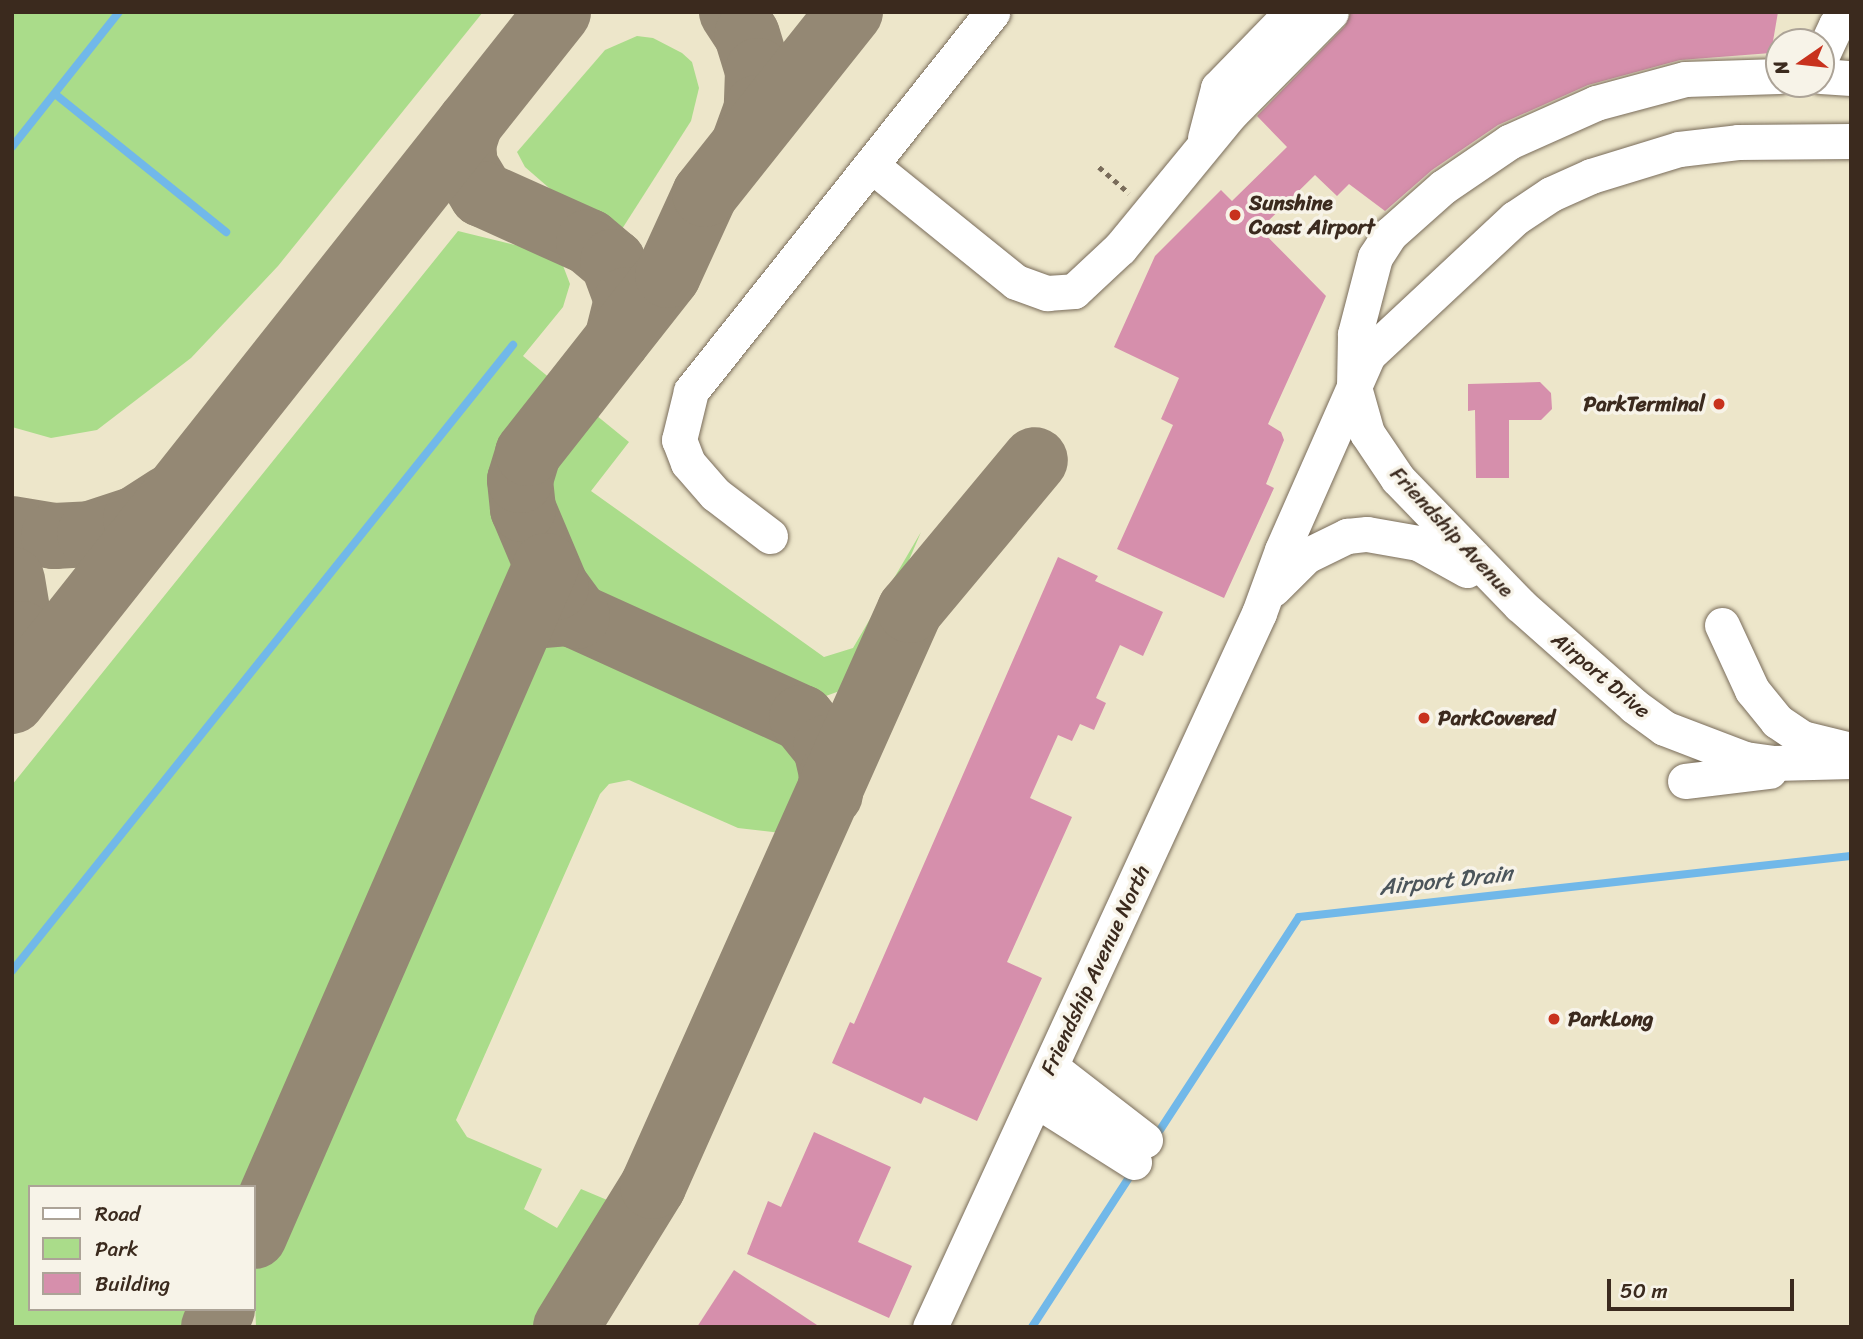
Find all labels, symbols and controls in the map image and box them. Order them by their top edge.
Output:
north arrow [1765,28,1835,98]
text: N [1763,57,1799,78]
place label: Sunshine Coast Airport [1249,190,1375,240]
marker: Sunshine Coast Airport [1227,207,1243,223]
place label: ParkTerminal [1584,391,1705,417]
marker: ParkTerminal [1711,396,1727,412]
street label: Friendship Avenue [1385,462,1519,602]
street label: Airport Drive [1547,627,1655,723]
place label: ParkCovered [1438,705,1555,731]
marker: ParkCovered [1416,710,1432,726]
water label: Airport Drain [1378,860,1514,902]
street label: Friendship Avenue North [1035,861,1155,1079]
place label: ParkLong [1568,1006,1653,1032]
marker: ParkLong [1546,1011,1562,1027]
legend [28,1185,256,1311]
text: Road [95,1195,140,1233]
text: Park [95,1230,138,1268]
text: Building [95,1265,170,1303]
scale bar [1611,1266,1798,1310]
text: 50 m [1620,1272,1668,1310]

